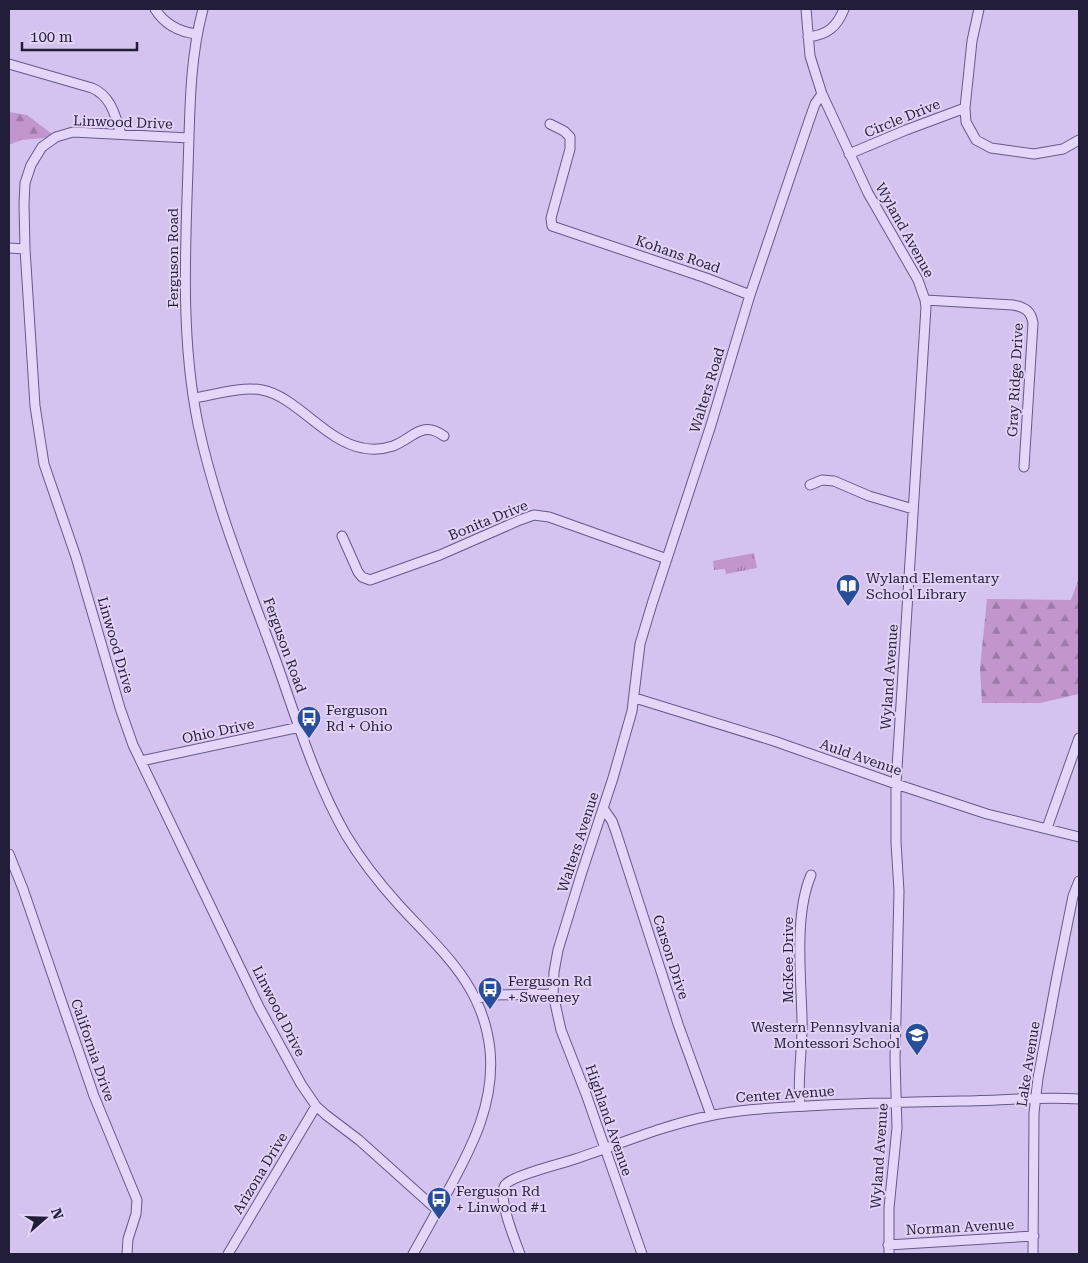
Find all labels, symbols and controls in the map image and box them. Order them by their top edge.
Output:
scale bar [22,20,138,52]
text: 100 m [30,28,73,46]
street label: Circle Drive [862,95,942,140]
street label: Linwood Drive [73,112,173,132]
street label: Wyland Avenue [872,180,938,280]
street label: Ferguson Road [165,208,181,308]
street label: Kohans Road [633,232,723,276]
street label: Gray Ridge Drive [1004,322,1026,437]
street label: Walters Road [686,345,728,435]
street label: Bonita Drive [446,497,530,543]
place label: Wyland Elementary School Library [866,570,1000,602]
library icon: Wyland Elementary School Library [835,573,861,607]
street label: Linwood Drive [95,595,137,695]
street label: Ferguson Road [260,595,310,695]
street label: Wyland Avenue [877,623,901,730]
place label: Ferguson Rd + Ohio [326,702,393,734]
bus stop icon: Ferguson Rd + Ohio [296,705,322,739]
street label: Ohio Drive [180,715,256,746]
street label: Auld Avenue [818,736,904,779]
street label: Walters Avenue [554,790,602,894]
street label: Carson Drive [650,913,692,1001]
street label: McKee Drive [780,916,796,1003]
street label: Linwood Drive [249,963,309,1059]
place label: Ferguson Rd + Sweeney [508,973,592,1005]
bus stop icon: Ferguson Rd + Sweeney [477,976,503,1010]
street label: California Drive [68,997,118,1104]
place label: Western Pennsylvania Montessori School [751,1019,901,1051]
street label: Lake Avenue [1013,1020,1043,1108]
school or university icon: Western Pennsylvania Montessori School [904,1022,930,1056]
street label: Highland Avenue [582,1062,636,1178]
street label: Center Avenue [735,1083,835,1105]
street label: Wyland Avenue [867,1102,891,1209]
street label: Arizona Drive [229,1129,291,1217]
place label: Ferguson Rd + Linwood #1 [456,1183,547,1215]
bus stop icon: Ferguson Rd + Linwood #1 [426,1186,452,1220]
north arrow [20,1193,70,1243]
text: N [48,1206,67,1222]
street label: Norman Avenue [905,1216,1015,1238]

